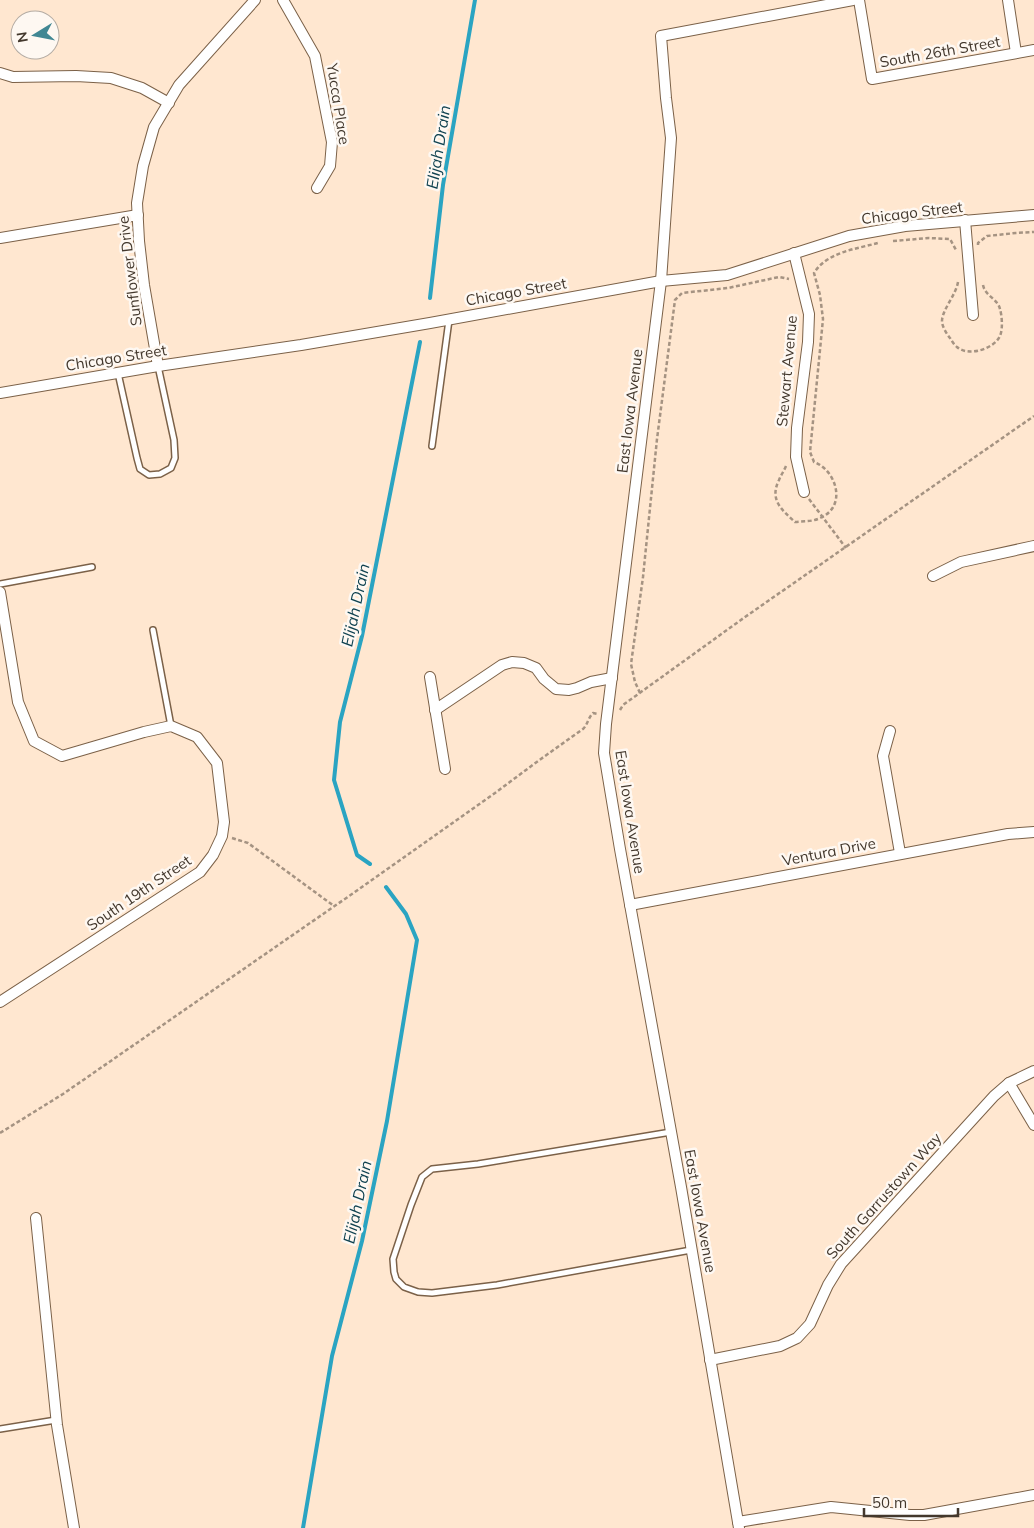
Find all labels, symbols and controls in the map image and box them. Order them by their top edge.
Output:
north arrow [10,10,60,60]
text: N [12,30,32,44]
street label: South 26th Street [878,32,1002,71]
street label: Yucca Place [323,61,354,146]
water label: Elijah Drain [422,104,454,190]
street label: Chicago Street [860,197,964,228]
street label: Sunflower Drive [113,215,146,327]
street label: Chicago Street [464,273,568,310]
street label: Stewart Avenue [772,314,801,427]
street label: Chicago Street [64,340,168,375]
street label: East Iowa Avenue [612,348,647,474]
water label: Elijah Drain [336,562,374,648]
street label: East Iowa Avenue [611,749,650,875]
street label: Ventura Drive [780,833,877,870]
street label: South 19th Street [83,851,195,935]
street label: South Garrustown Way [822,1129,945,1263]
street label: East Iowa Avenue [680,1148,721,1274]
water label: Elijah Drain [338,1159,376,1245]
scale bar [864,1486,958,1518]
text: 50 m [872,1493,907,1512]

